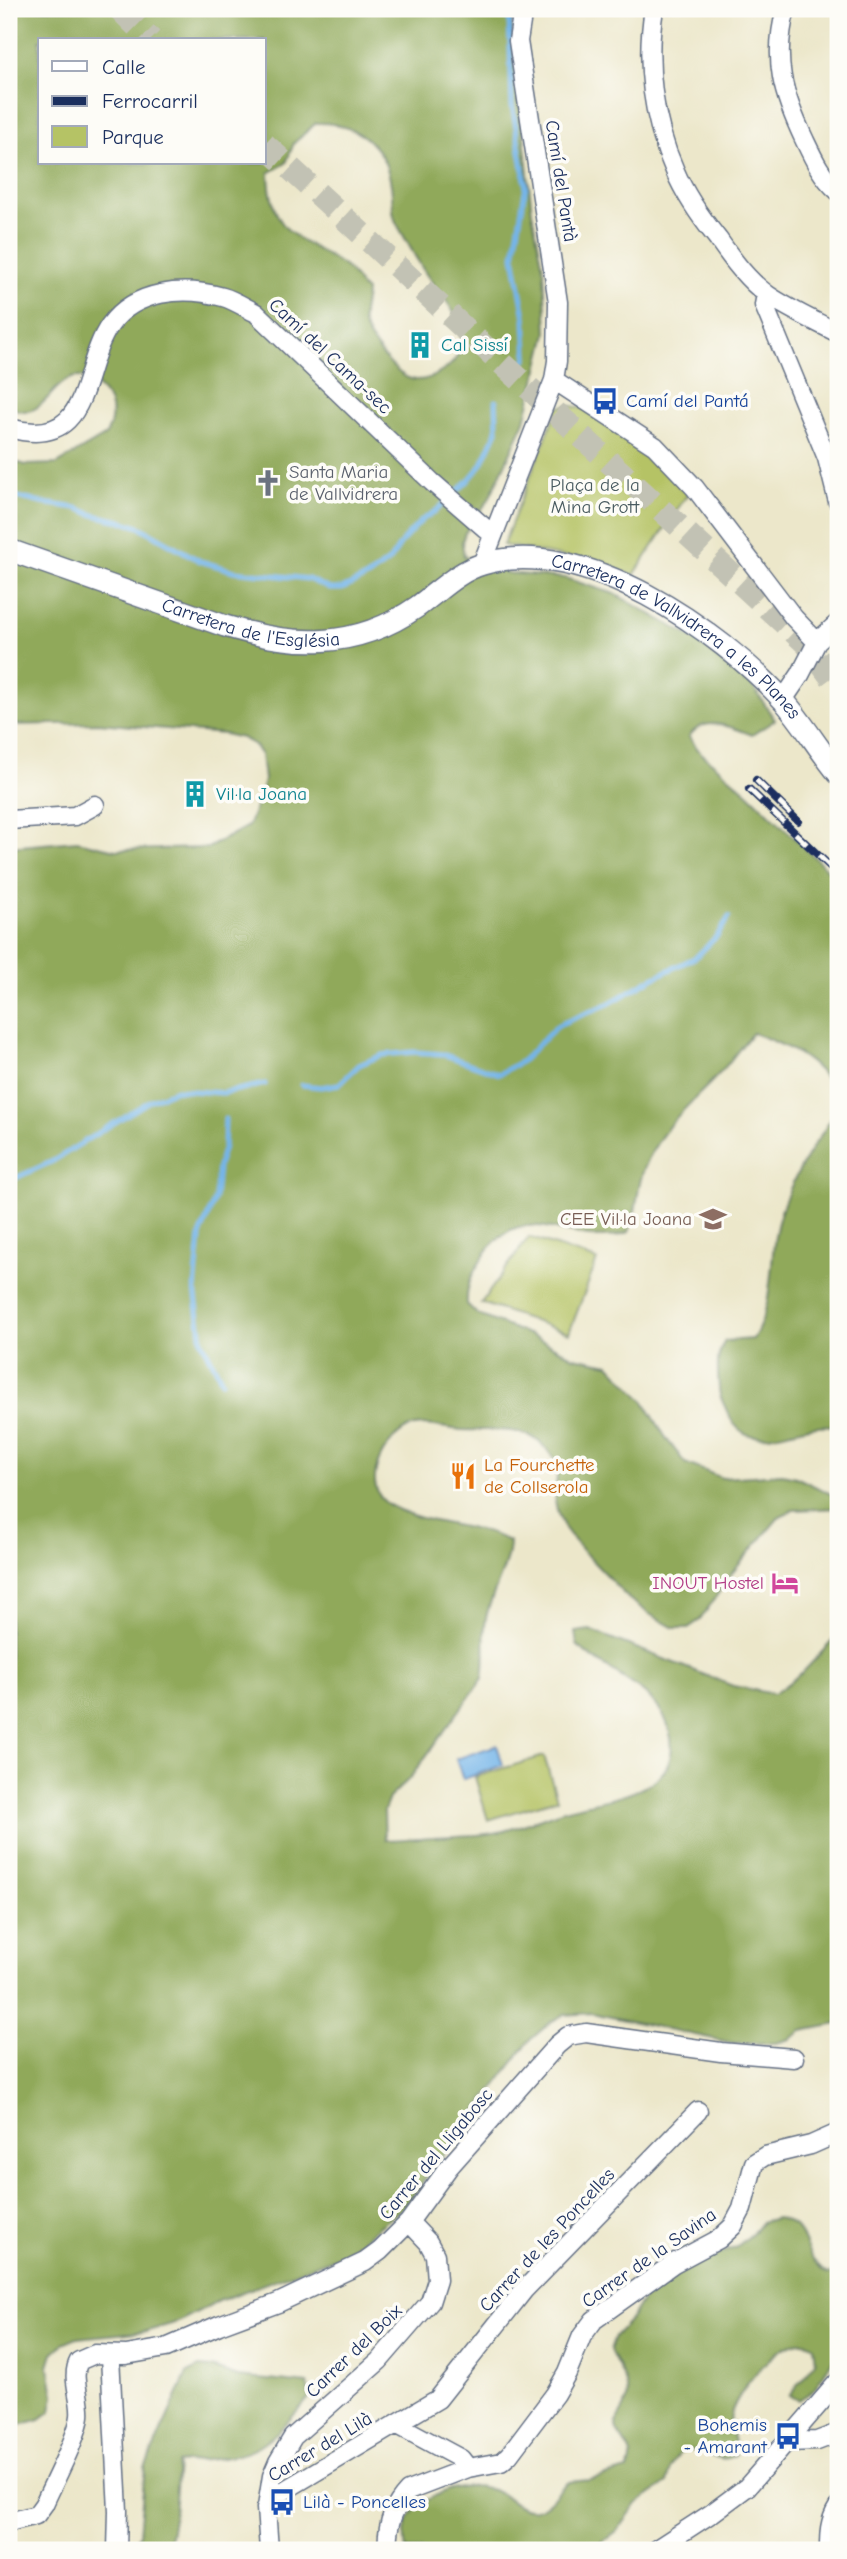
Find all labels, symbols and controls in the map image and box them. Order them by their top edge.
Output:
legend [38,38,266,164]
text: Calle [102,55,145,79]
text: Ferrocarril [102,89,198,113]
street label: Camí del Pantà [541,119,581,243]
text: Parque [102,125,164,149]
street label: Camí del Cama-sec [264,294,396,418]
building icon: Cal Sissí [405,330,435,360]
place label: Cal Sissí [441,334,509,356]
bus stop icon: Camí del Pantá [590,386,620,416]
place label: Camí del Pantá [626,390,749,412]
place label: Santa Maria de Vallvidrera [289,461,398,505]
church icon: Santa Maria de Vallvidrera [253,468,283,498]
park label: Plaça de la Mina Grott [550,474,640,518]
street label: Carretera de Vallvidrera a les Planes [549,550,805,723]
street label: Carretera de l'Església [159,594,341,652]
building icon: Vil·la Joana [180,779,210,809]
place label: Vil·la Joana [216,783,307,805]
school or university icon: CEE Vil·la Joana [698,1204,728,1234]
place label: CEE Vil·la Joana [560,1208,692,1230]
place label: La Fourchette de Collserola [484,1454,595,1498]
restaurant icon: La Fourchette de Collserola [448,1461,478,1491]
hotel icon: INOUT Hostel [770,1568,800,1598]
place label: INOUT Hostel [652,1572,764,1594]
street label: Carrer del Lligabosc [375,2084,497,2224]
street label: Carrer de les Poncelles [475,2164,619,2316]
street label: Carrer de la Savina [578,2203,720,2313]
street label: Carrer del Boix [301,2299,407,2402]
street label: Carrer del Lilà [264,2407,376,2487]
place label: Bohemis - Amarant [684,2414,768,2458]
bus stop icon: Bohemis - Amarant [773,2421,803,2451]
bus stop icon: Lilà - Poncelles [267,2487,297,2517]
place label: Lilà - Poncelles [303,2491,426,2513]

